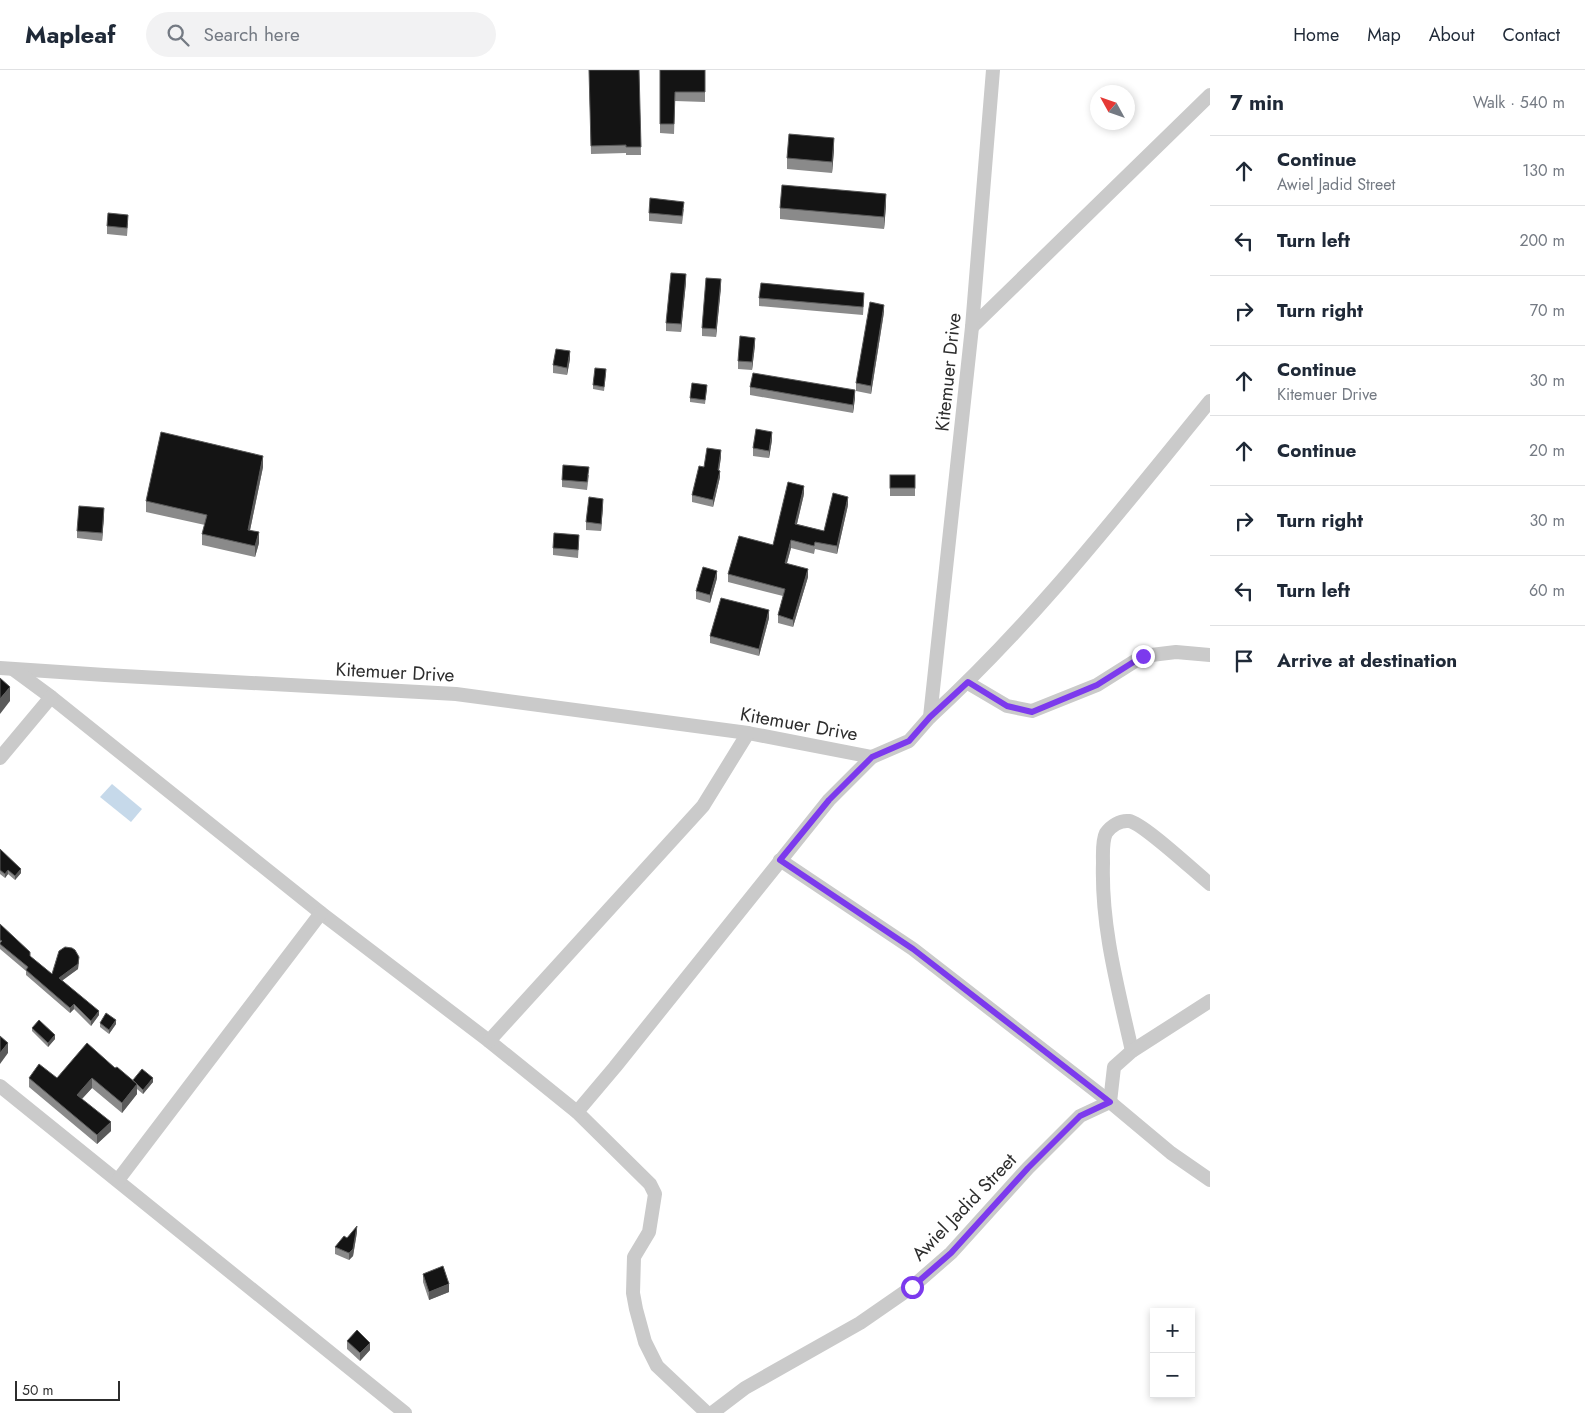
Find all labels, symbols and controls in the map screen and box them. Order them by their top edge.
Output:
search box [146,12,496,57]
text: Mapleaf [25,17,116,52]
icon: search [164,21,192,49]
text: Search here [204,21,300,48]
text: Home [1293,22,1339,48]
text: Map [1367,22,1401,48]
text: About [1429,22,1474,48]
text: Contact [1502,22,1560,48]
north arrow [1090,85,1135,130]
text: 7 min [1230,88,1284,118]
text: Walk · 540 m [1473,91,1565,114]
text: Continue [1277,146,1356,173]
icon: ahead [1230,157,1258,185]
text: 130 m [1522,159,1565,182]
text: Awiel Jadid Street [1277,173,1395,196]
icon: left [1230,227,1258,255]
text: Turn left [1277,227,1350,254]
text: 200 m [1519,229,1565,252]
icon: right [1230,297,1258,325]
text: Turn right [1277,297,1363,324]
text: 70 m [1530,299,1565,322]
street label: Kitemuer Drive [928,311,968,433]
text: Continue [1277,356,1356,383]
icon: ahead [1230,367,1258,395]
text: 30 m [1529,369,1565,392]
text: Kitemuer Drive [1277,383,1377,406]
icon: ahead [1230,437,1258,465]
text: Continue [1277,437,1356,464]
text: 20 m [1529,439,1565,462]
icon: right [1230,507,1258,535]
text: Turn right [1277,507,1363,534]
text: 30 m [1529,509,1565,532]
icon: left [1230,577,1258,605]
text: Turn left [1277,577,1350,604]
text: 60 m [1529,579,1565,602]
route end [1132,645,1155,668]
icon: arrive [1230,647,1258,675]
text: Arrive at destination [1277,647,1457,674]
street label: Kitemuer Drive [335,655,455,689]
street label: Kitemuer Drive [738,700,860,748]
street label: Awiel Jadid Street [905,1147,1023,1267]
route start [901,1276,924,1299]
map controls [1150,1308,1195,1398]
button: + [1150,1308,1195,1353]
button: − [1150,1353,1195,1398]
scale bar [15,1378,120,1401]
text: 50 m [22,1380,53,1400]

